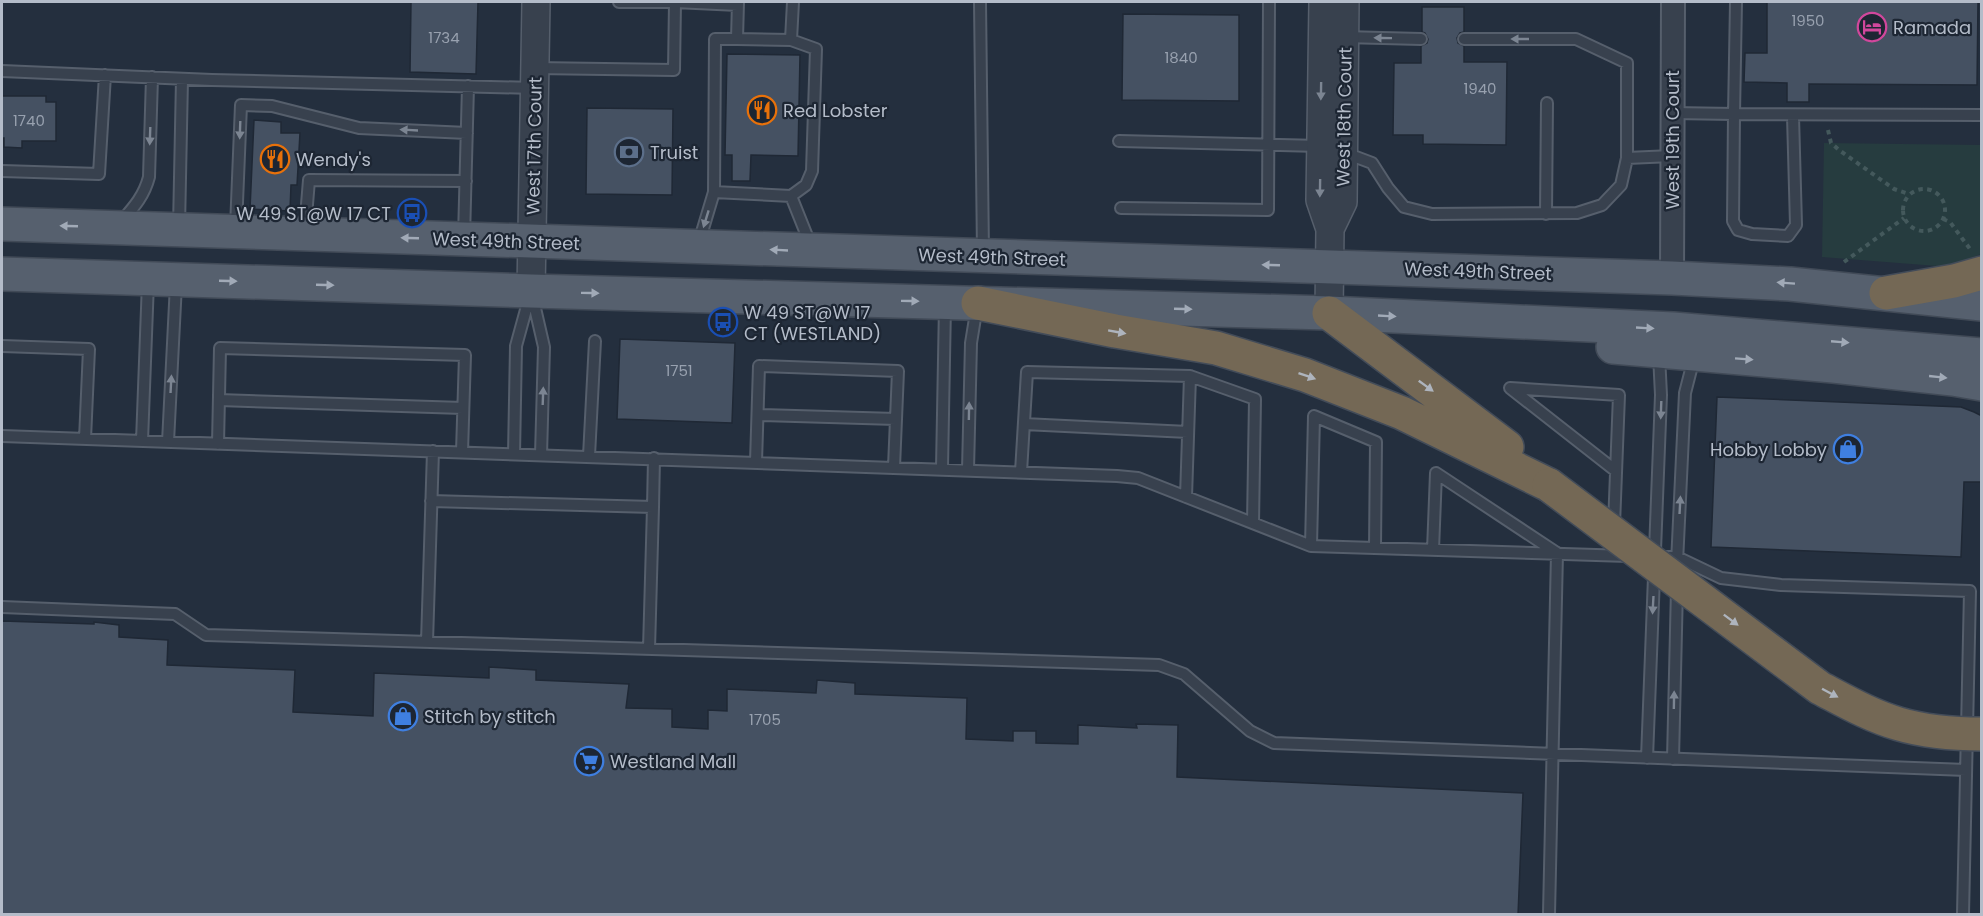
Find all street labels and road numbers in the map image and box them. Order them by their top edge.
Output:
street label: West 18th Court [1330,47,1358,187]
street label: West 19th Court [1660,70,1685,210]
street label: West 17th Court [520,77,548,215]
street label: West 49th Street [432,226,580,256]
street label: West 49th Street [918,242,1066,272]
street label: West 49th Street [1404,256,1552,286]

